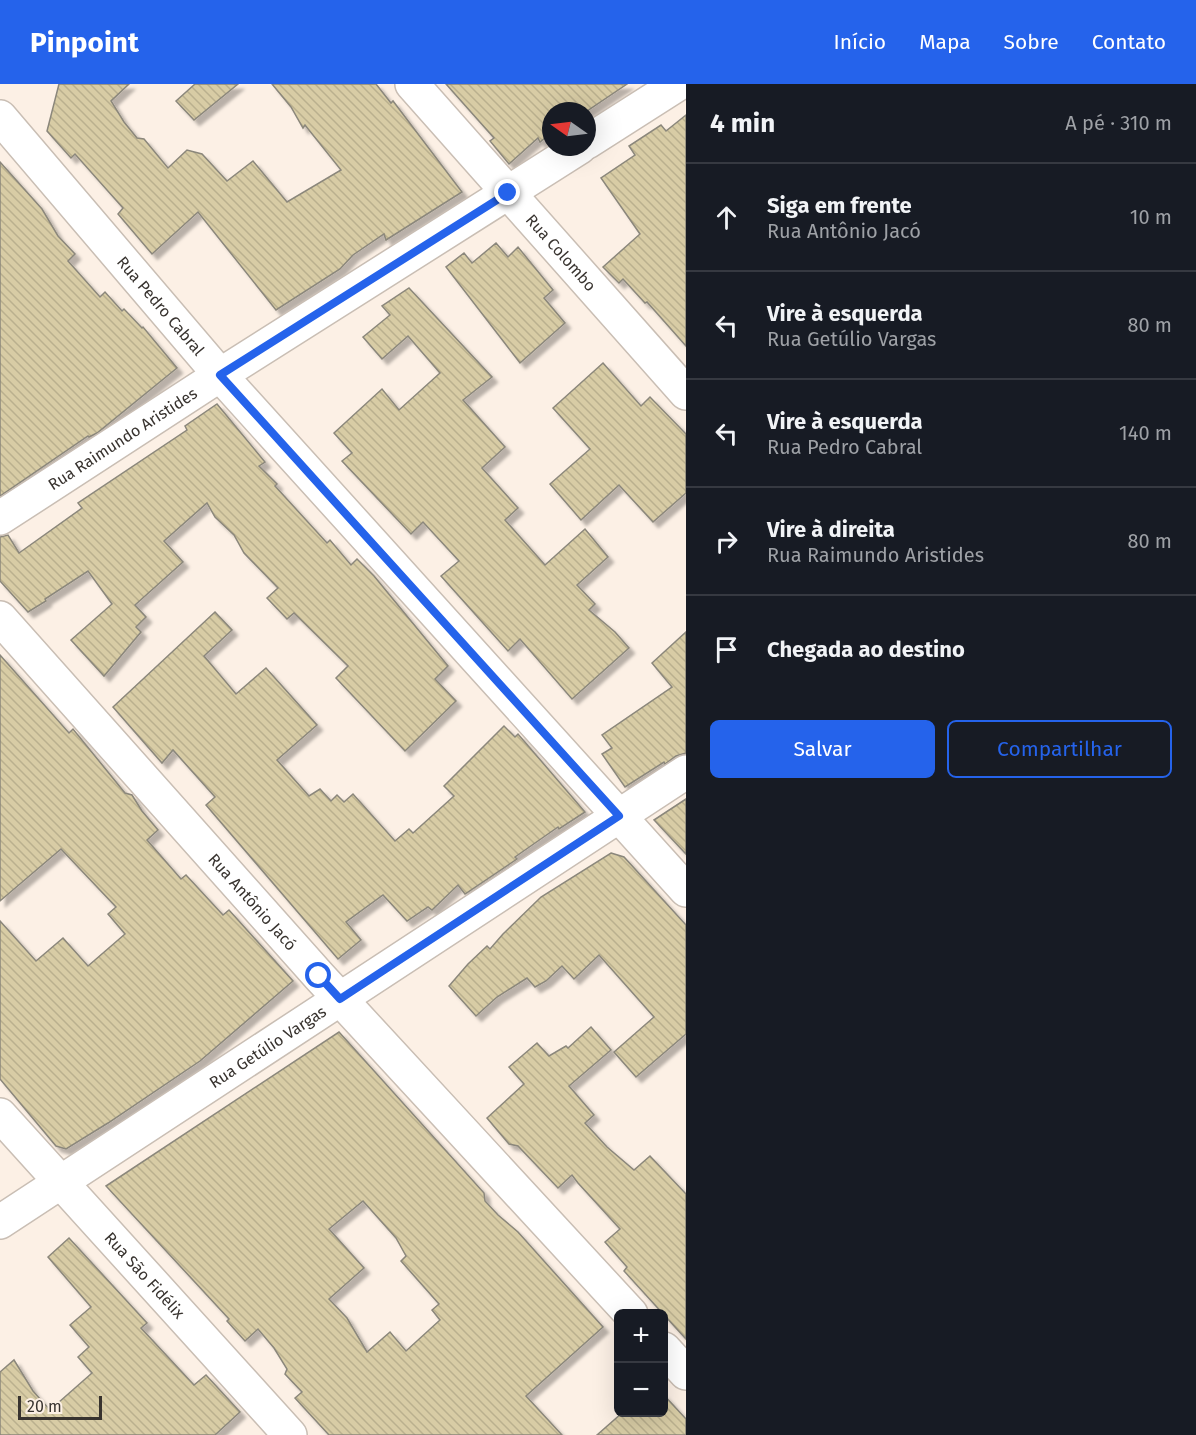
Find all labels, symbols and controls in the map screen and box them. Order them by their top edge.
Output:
text: Pinpoint [30,26,139,59]
text: Início [833,29,886,55]
text: Mapa [919,29,971,55]
text: Sobre [1004,29,1059,55]
text: Contato [1092,29,1166,55]
north arrow [542,102,596,156]
text: 4 min [710,108,775,139]
text: A pé · 310 m [1065,111,1172,135]
route end [494,179,520,205]
text: Siga em frente [767,192,912,219]
icon: ahead [710,201,743,234]
text: 10 m [1130,205,1172,229]
street label: Rua Colombo [522,210,600,295]
text: Rua Antônio Jacó [767,219,921,243]
street label: Rua Pedro Cabral [113,253,208,360]
text: Vire à esquerda [767,300,923,327]
icon: left [710,309,743,342]
text: 80 m [1127,313,1172,337]
text: Rua Getúlio Vargas [767,327,936,351]
street label: Rua Raimundo Aristides [45,384,201,494]
text: Vire à esquerda [767,408,923,435]
icon: left [710,417,743,450]
text: 140 m [1119,421,1172,445]
text: Rua Pedro Cabral [767,435,922,459]
text: Vire à direita [767,516,895,543]
icon: right [710,525,743,558]
text: 80 m [1127,529,1172,553]
text: Rua Raimundo Aristides [767,543,984,567]
icon: arrive [710,633,743,666]
text: Chegada ao destino [767,636,965,663]
button: Salvar [710,720,935,778]
button: Compartilhar [947,720,1172,778]
street label: Rua Antônio Jacó [204,850,301,954]
route start [305,962,331,988]
street label: Rua Getúlio Vargas [206,1002,330,1092]
street label: Rua São Fidélix [101,1228,189,1323]
map controls [614,1309,668,1417]
button: + [614,1309,668,1363]
button: − [614,1363,668,1417]
scale bar [18,1393,102,1420]
text: 20 m [27,1397,62,1416]

